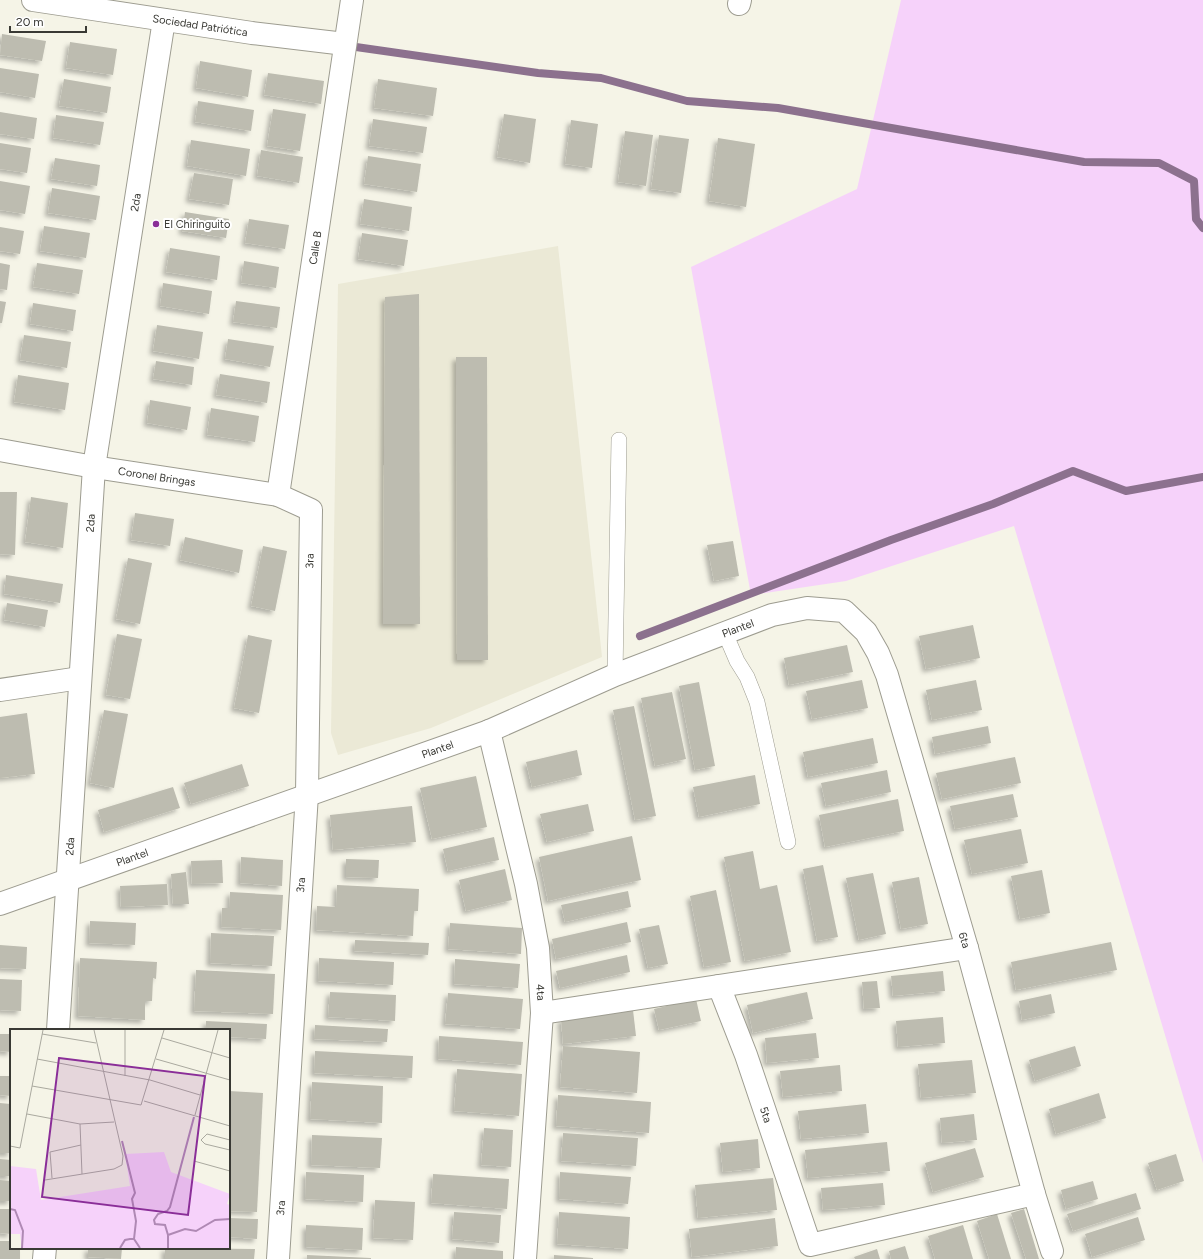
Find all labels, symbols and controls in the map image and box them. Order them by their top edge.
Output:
scale bar [10,8,86,34]
street label: Sociedad Patriótica [152,12,249,39]
text: 20 m [16,15,44,29]
street label: 2da [128,192,143,212]
place label: El Chiringuito [164,218,230,231]
marker: El Chiringuito [151,219,161,229]
street label: Calle B [306,230,324,265]
street label: Coronel Bringas [117,464,196,489]
street label: 2da [83,514,97,533]
street label: 3ra [303,553,317,569]
street label: Plantel [720,616,756,640]
street label: Plantel [420,738,455,761]
street label: 2da [63,837,77,856]
street label: Plantel [114,846,150,869]
street label: 3ra [294,877,308,893]
street label: 6ta [956,931,973,950]
street label: 4ta [534,984,548,1001]
inset map [10,1029,230,1249]
street label: 5ta [757,1105,775,1124]
street label: 3ra [274,1200,288,1216]

